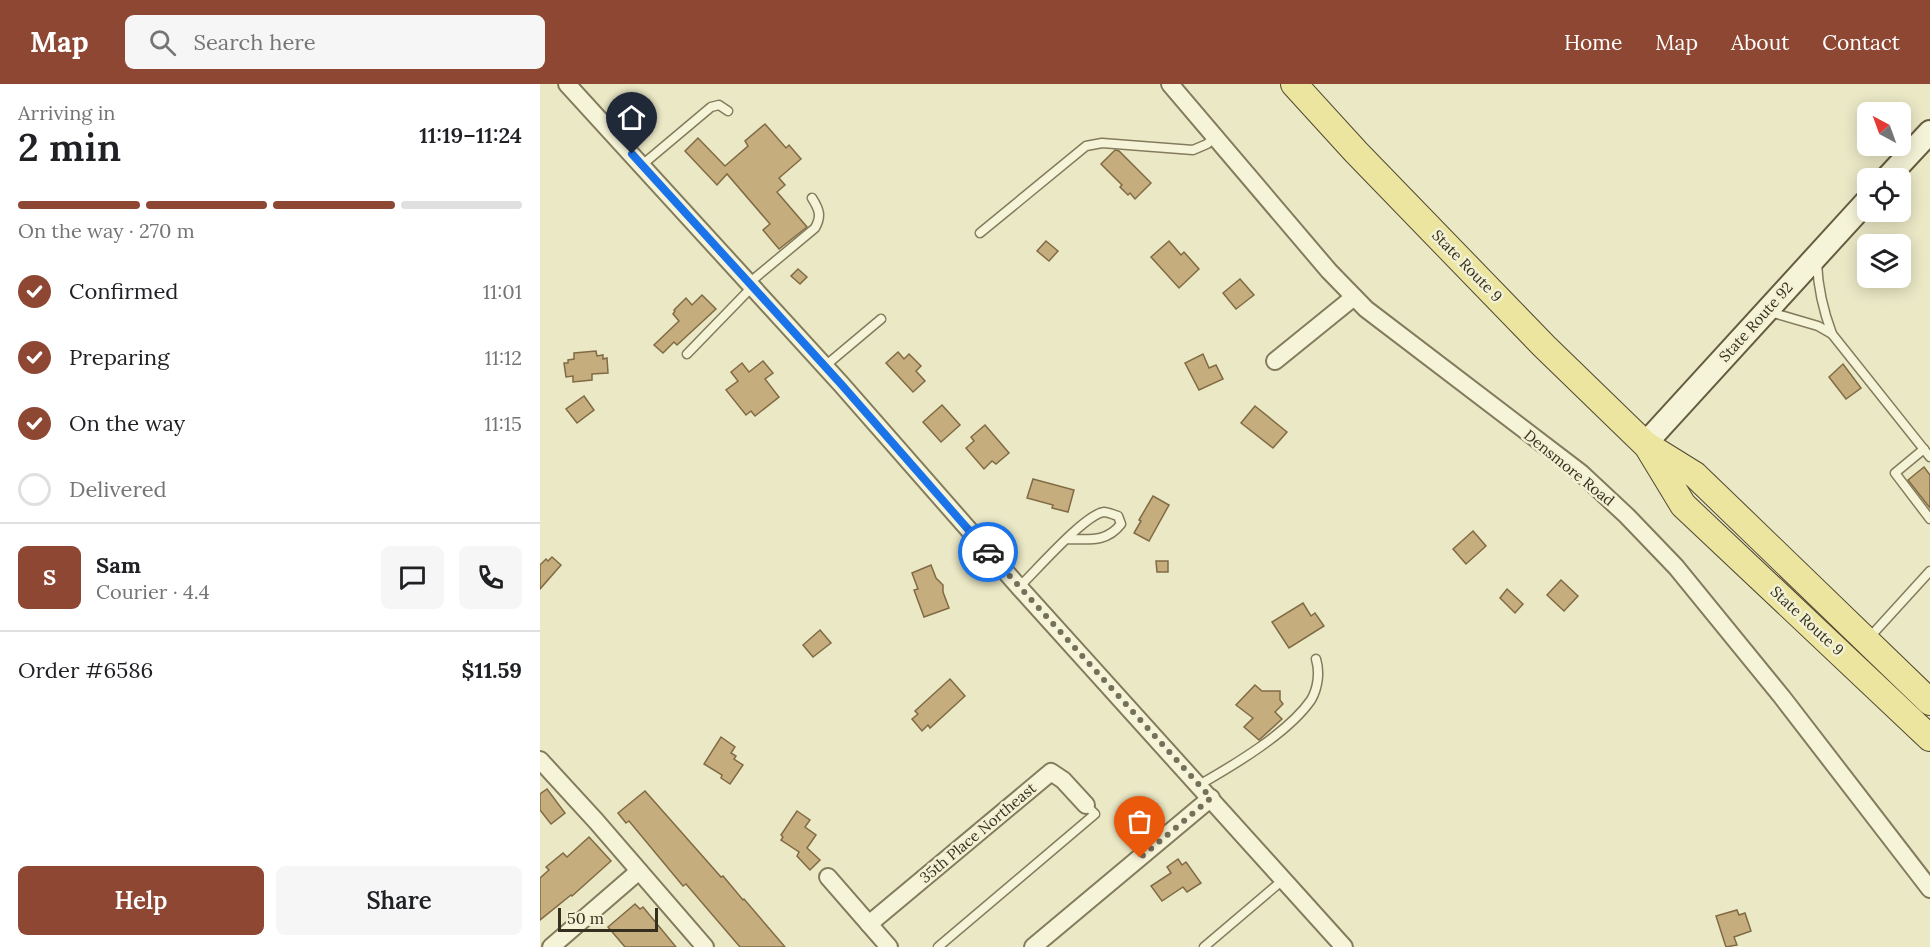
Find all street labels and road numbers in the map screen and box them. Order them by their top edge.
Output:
street label: State Route 9 [1428,225,1507,306]
street label: State Route 92 [1715,278,1797,366]
street label: Densmore Road [1520,425,1618,510]
street label: State Route 9 [1767,582,1848,659]
street label: 35th Place Northeast [916,778,1040,887]

